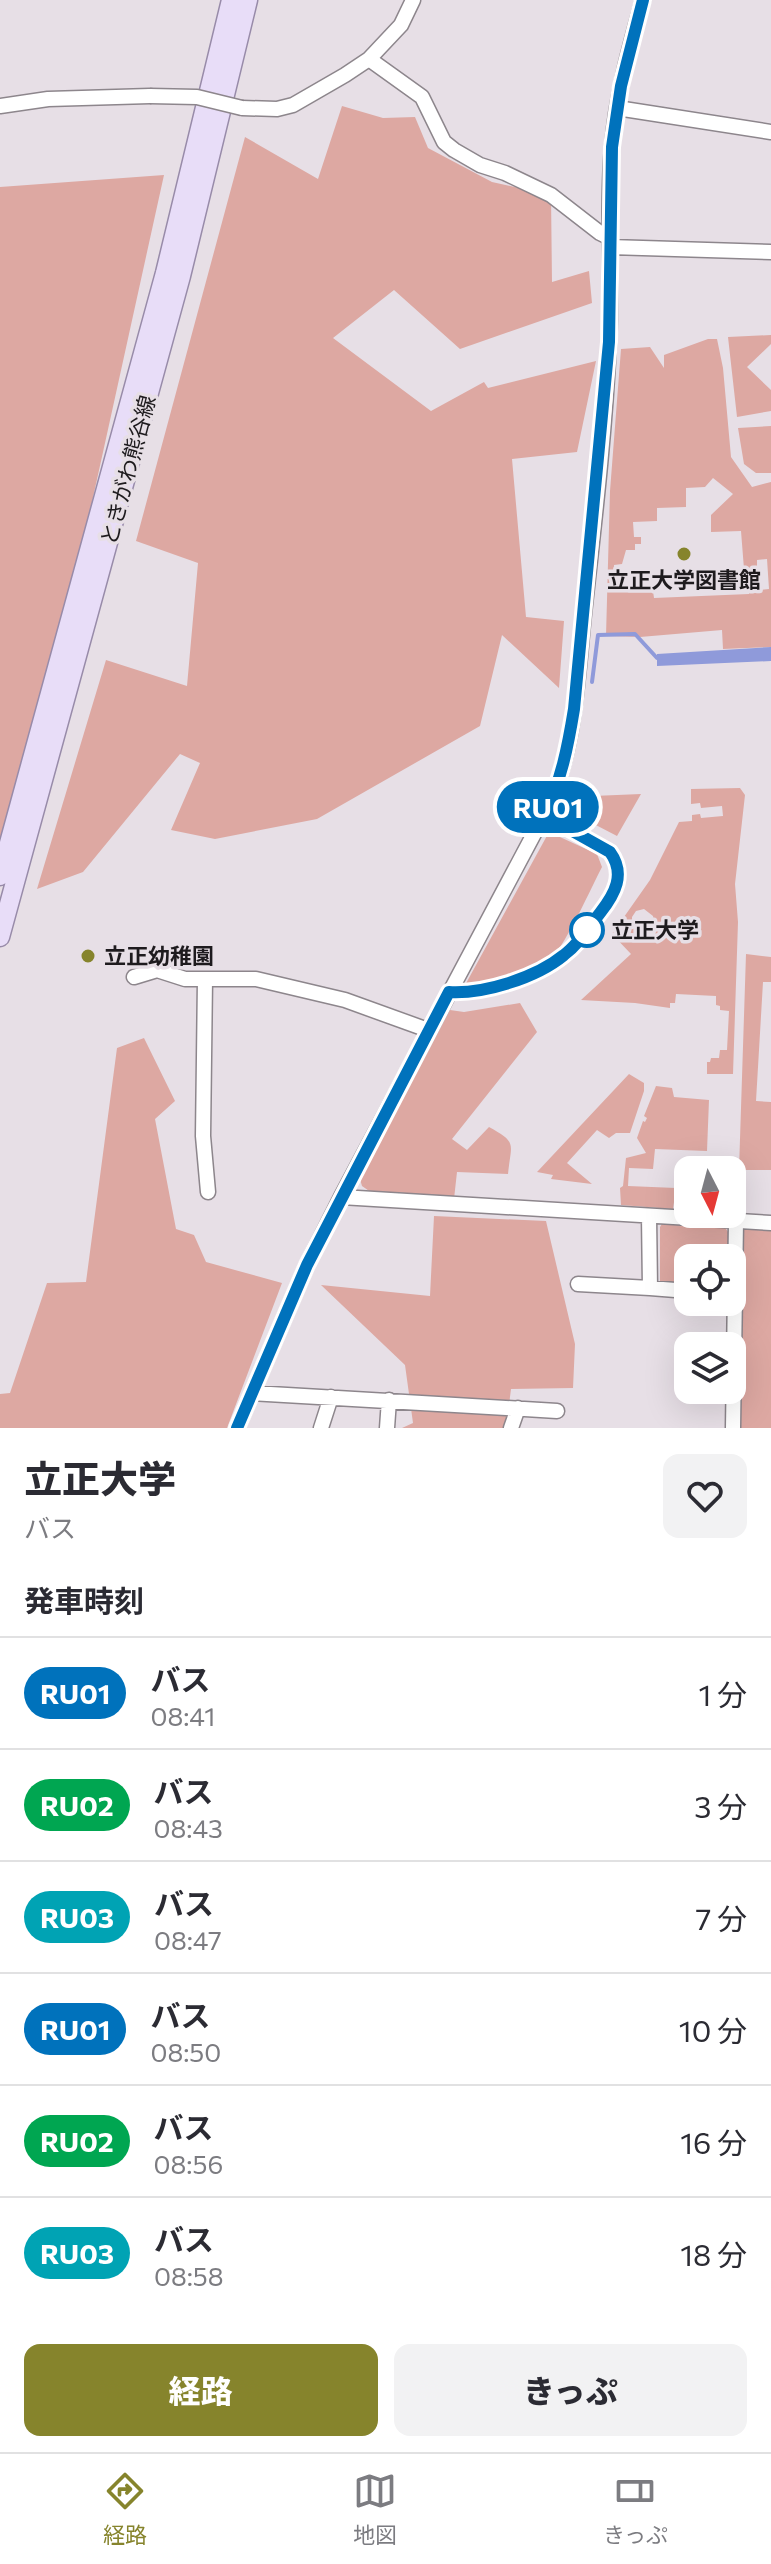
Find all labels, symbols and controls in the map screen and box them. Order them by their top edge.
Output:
street label: ときがわ熊谷線 [95,392,160,548]
marker: 立正大学図書館 [675,545,693,563]
place label: 立正大学図書館 [607,566,761,593]
line badge: RU01 [492,781,604,833]
text: RU01 [513,790,583,824]
marker: 立正大学 [570,913,604,947]
place label: 立正大学 [611,916,699,943]
place label: 立正幼稚園 [104,942,214,969]
marker: 立正幼稚園 [79,947,97,965]
north arrow [674,1156,746,1228]
map controls [674,1156,746,1404]
button: locate [674,1244,746,1316]
button: layers [674,1332,746,1404]
text: 立正大学 [24,1454,176,1501]
button: heart [663,1454,747,1538]
text: バス [24,1512,76,1543]
text: 発車時刻 [24,1581,144,1618]
text: バス [150,1660,210,1697]
text: 1 分 [698,1675,747,1712]
text: RU01 [40,1676,110,1710]
text: 08:41 [150,1700,215,1731]
text: バス [154,1772,214,1809]
text: 3 分 [694,1787,747,1824]
text: RU02 [40,1788,114,1822]
text: 08:43 [154,1812,223,1843]
text: バス [154,1884,214,1921]
text: 7 分 [695,1899,747,1936]
text: RU03 [40,1900,114,1934]
text: 08:47 [154,1924,222,1955]
text: バス [150,1996,210,2033]
text: 10 分 [679,2011,747,2048]
text: RU01 [40,2012,110,2046]
text: 08:50 [150,2036,221,2067]
text: バス [154,2108,214,2145]
text: 16 分 [680,2123,747,2160]
text: RU02 [40,2124,114,2158]
text: 08:56 [154,2148,223,2179]
text: バス [154,2220,214,2257]
text: 18 分 [680,2235,747,2272]
text: RU03 [40,2236,114,2270]
text: 08:58 [154,2260,224,2291]
button: 経路 [24,2344,378,2436]
button: きっぷ [394,2344,747,2436]
tab: 経路 [103,2469,147,2549]
tab: 地図 [353,2469,397,2549]
tab: きっぷ [603,2469,668,2549]

